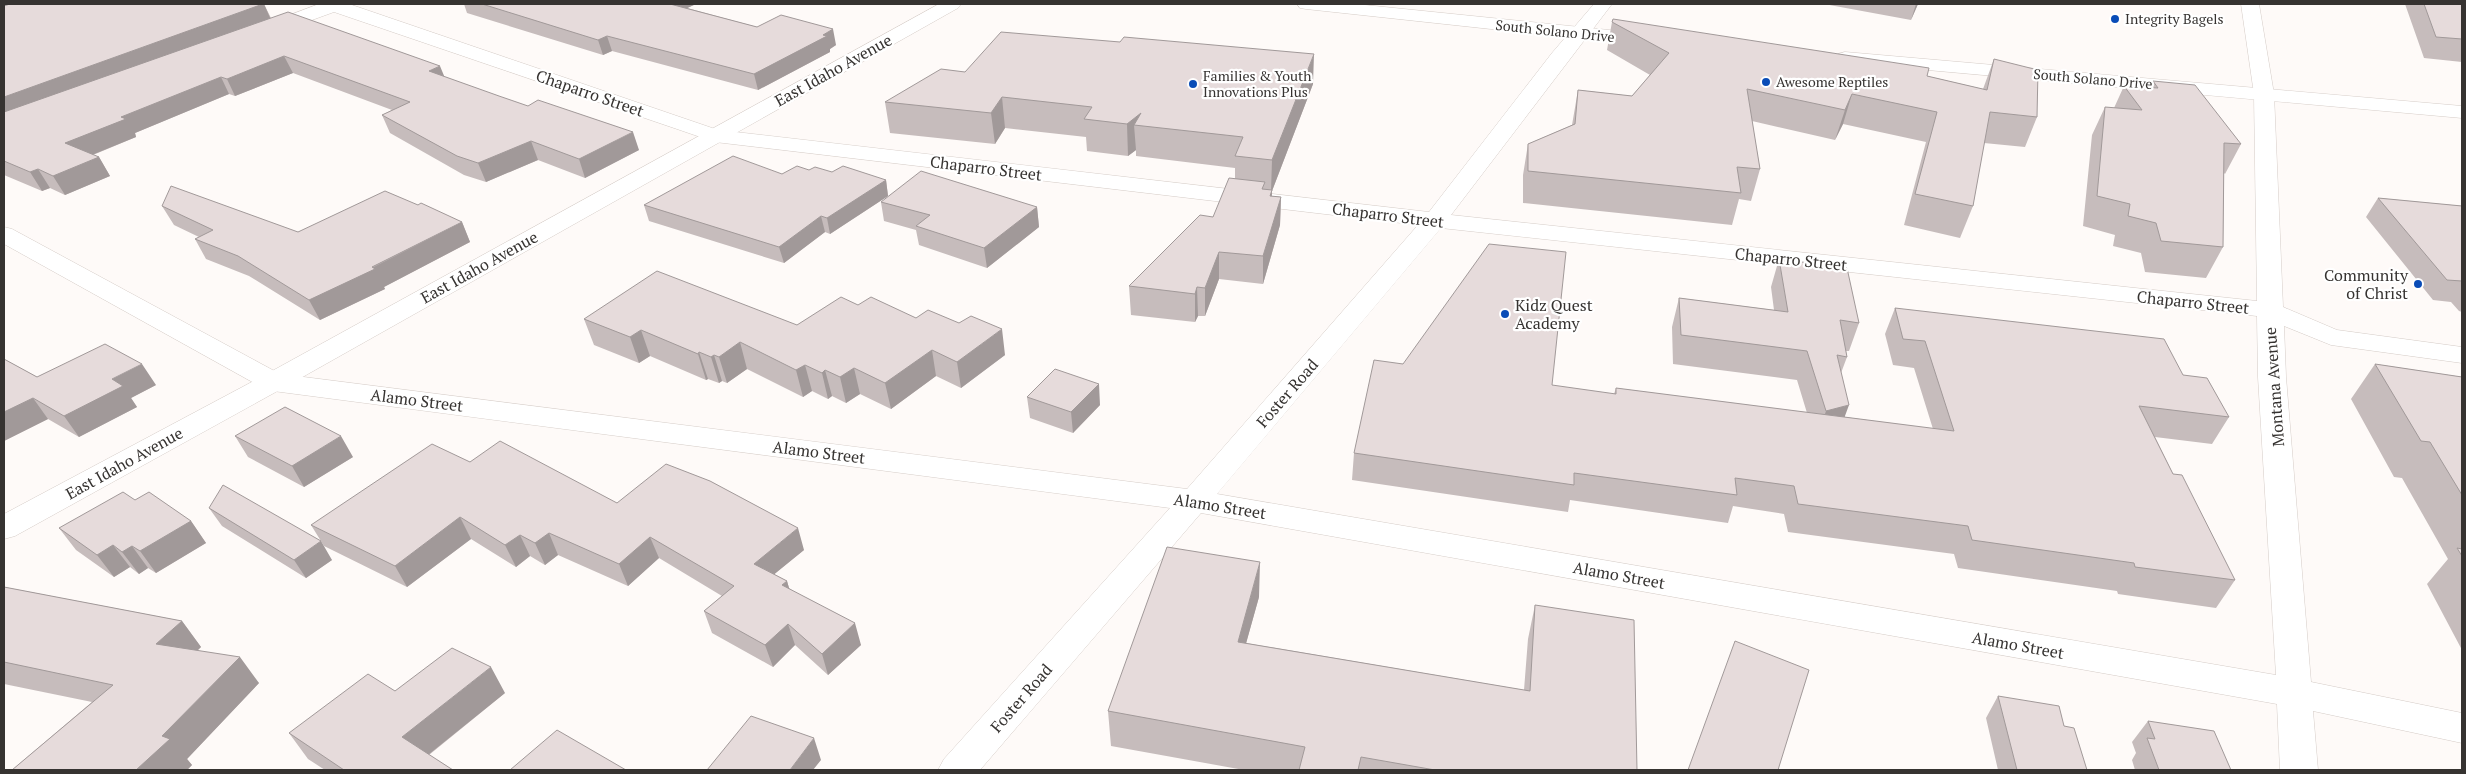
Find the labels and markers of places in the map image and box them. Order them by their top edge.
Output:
place label: Integrity Bagels [2125,9,2223,28]
marker: Integrity Bagels [2109,13,2121,25]
place label: Families & Youth Innovations Plus [1203,66,1311,101]
place label: Awesome Reptiles [1776,72,1888,91]
marker: Awesome Reptiles [1760,76,1772,88]
marker: Families & Youth Innovations Plus [1187,78,1199,90]
place label: Community of Christ [2324,264,2409,304]
marker: Community of Christ [2412,278,2424,290]
place label: Kidz Quest Academy [1515,294,1593,334]
marker: Kidz Quest Academy [1499,308,1511,320]

